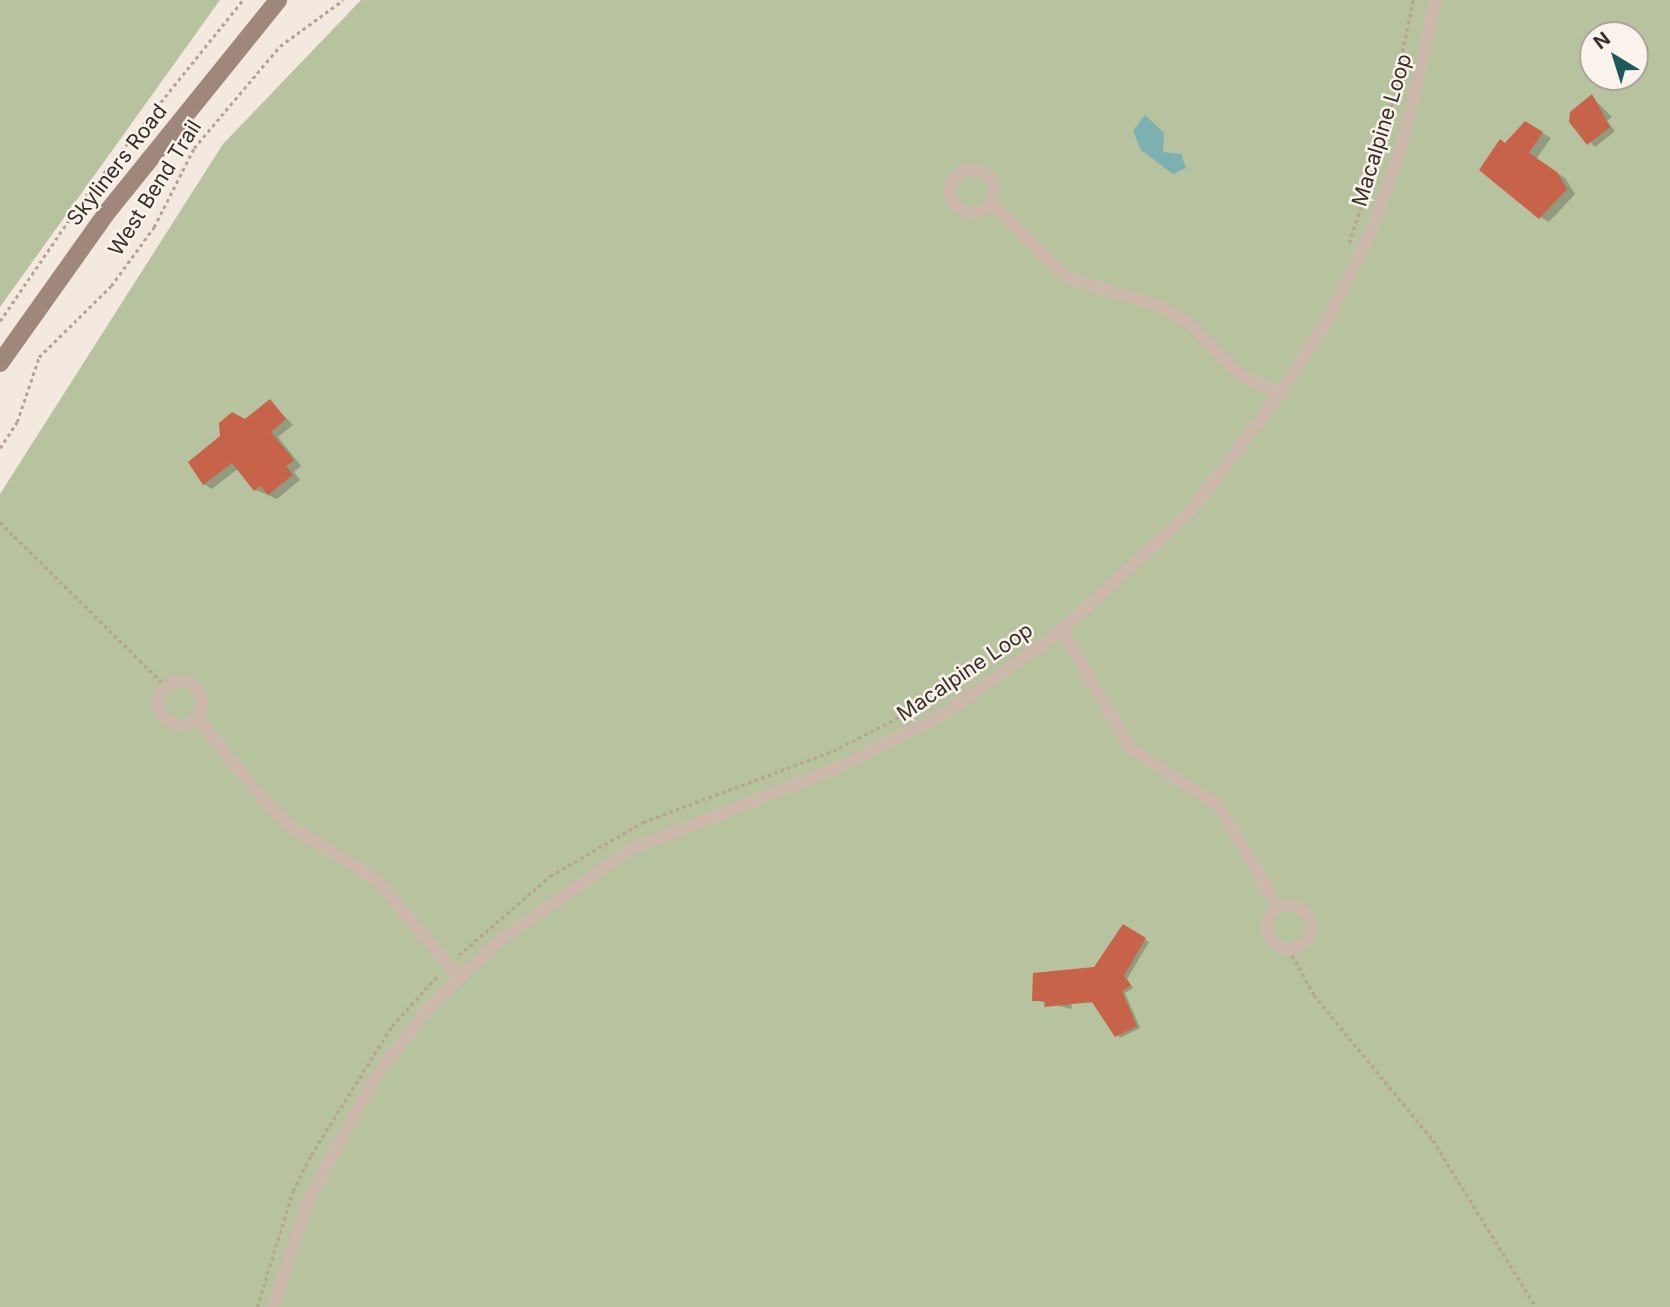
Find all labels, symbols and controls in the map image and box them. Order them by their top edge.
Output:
north arrow [1579,21,1649,91]
text: N [1589,27,1615,54]
street label: Macalpine Loop [1347,51,1417,209]
street label: Skyliners Road [62,99,172,231]
street label: West Bend Trail [103,116,207,260]
street label: Macalpine Loop [892,617,1038,727]

